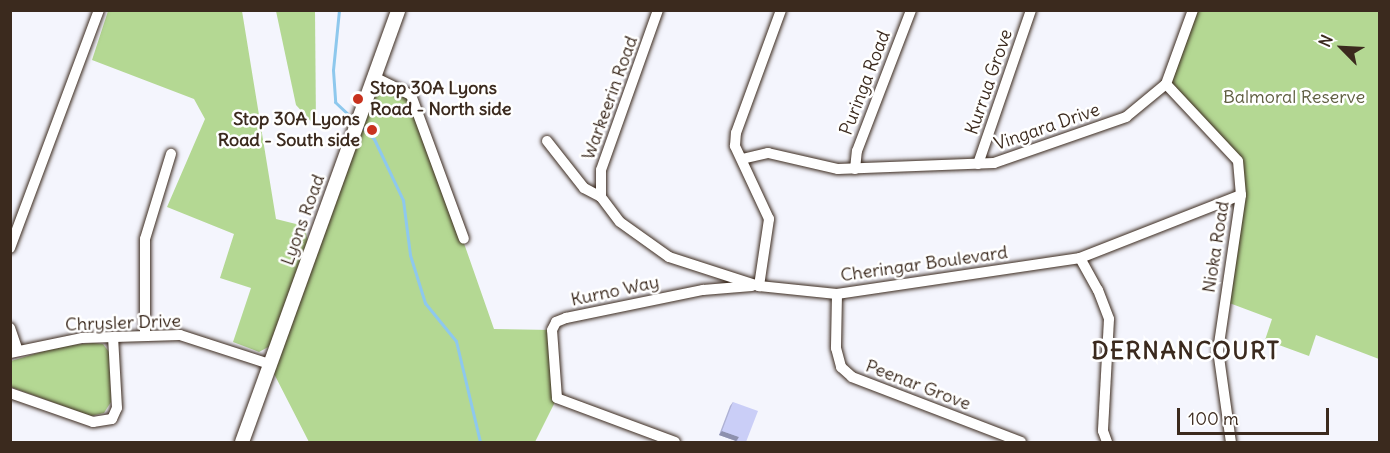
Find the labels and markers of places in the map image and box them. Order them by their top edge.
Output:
place label: Stop 30A Lyons Road - North side [370,78,511,121]
marker: Stop 30A Lyons Road - North side [351,92,365,106]
place label: Stop 30A Lyons Road - South side [218,109,360,152]
marker: Stop 30A Lyons Road - South side [365,123,379,137]

